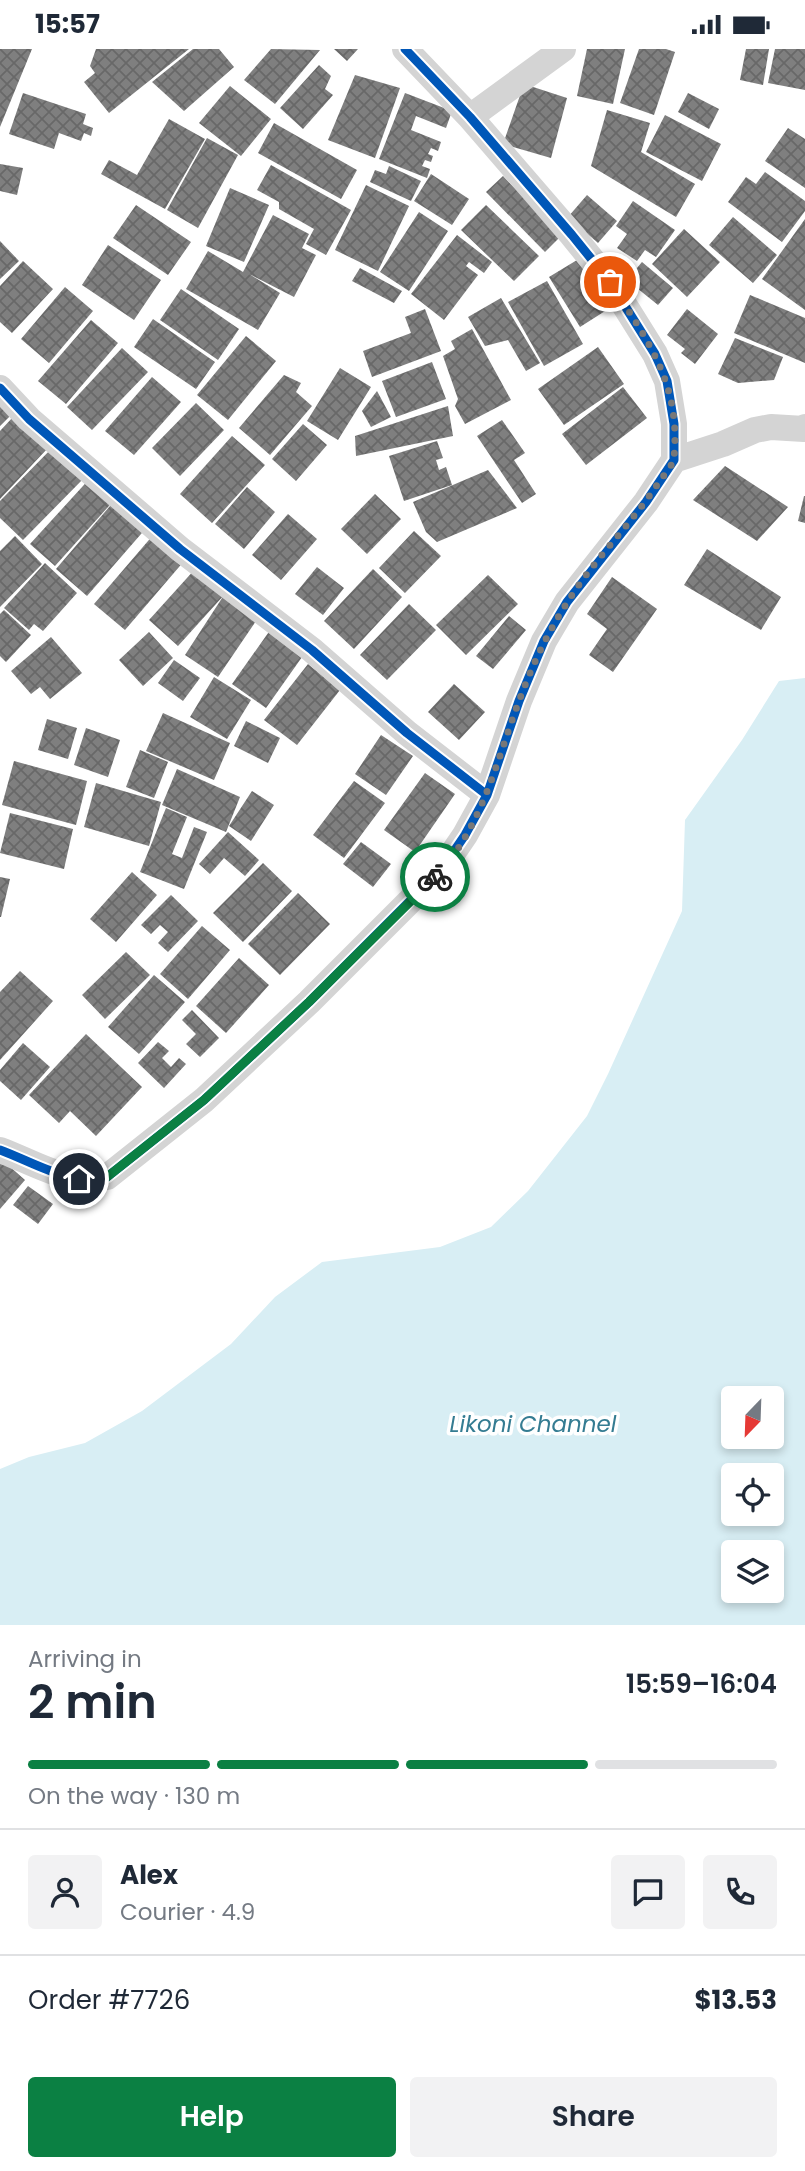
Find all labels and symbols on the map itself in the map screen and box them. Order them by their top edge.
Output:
pin [580,252,640,312]
courier [400,842,470,912]
pin [49,1149,109,1209]
north arrow [721,1386,784,1449]
water label: Likoni Channel [450,1408,617,1440]

